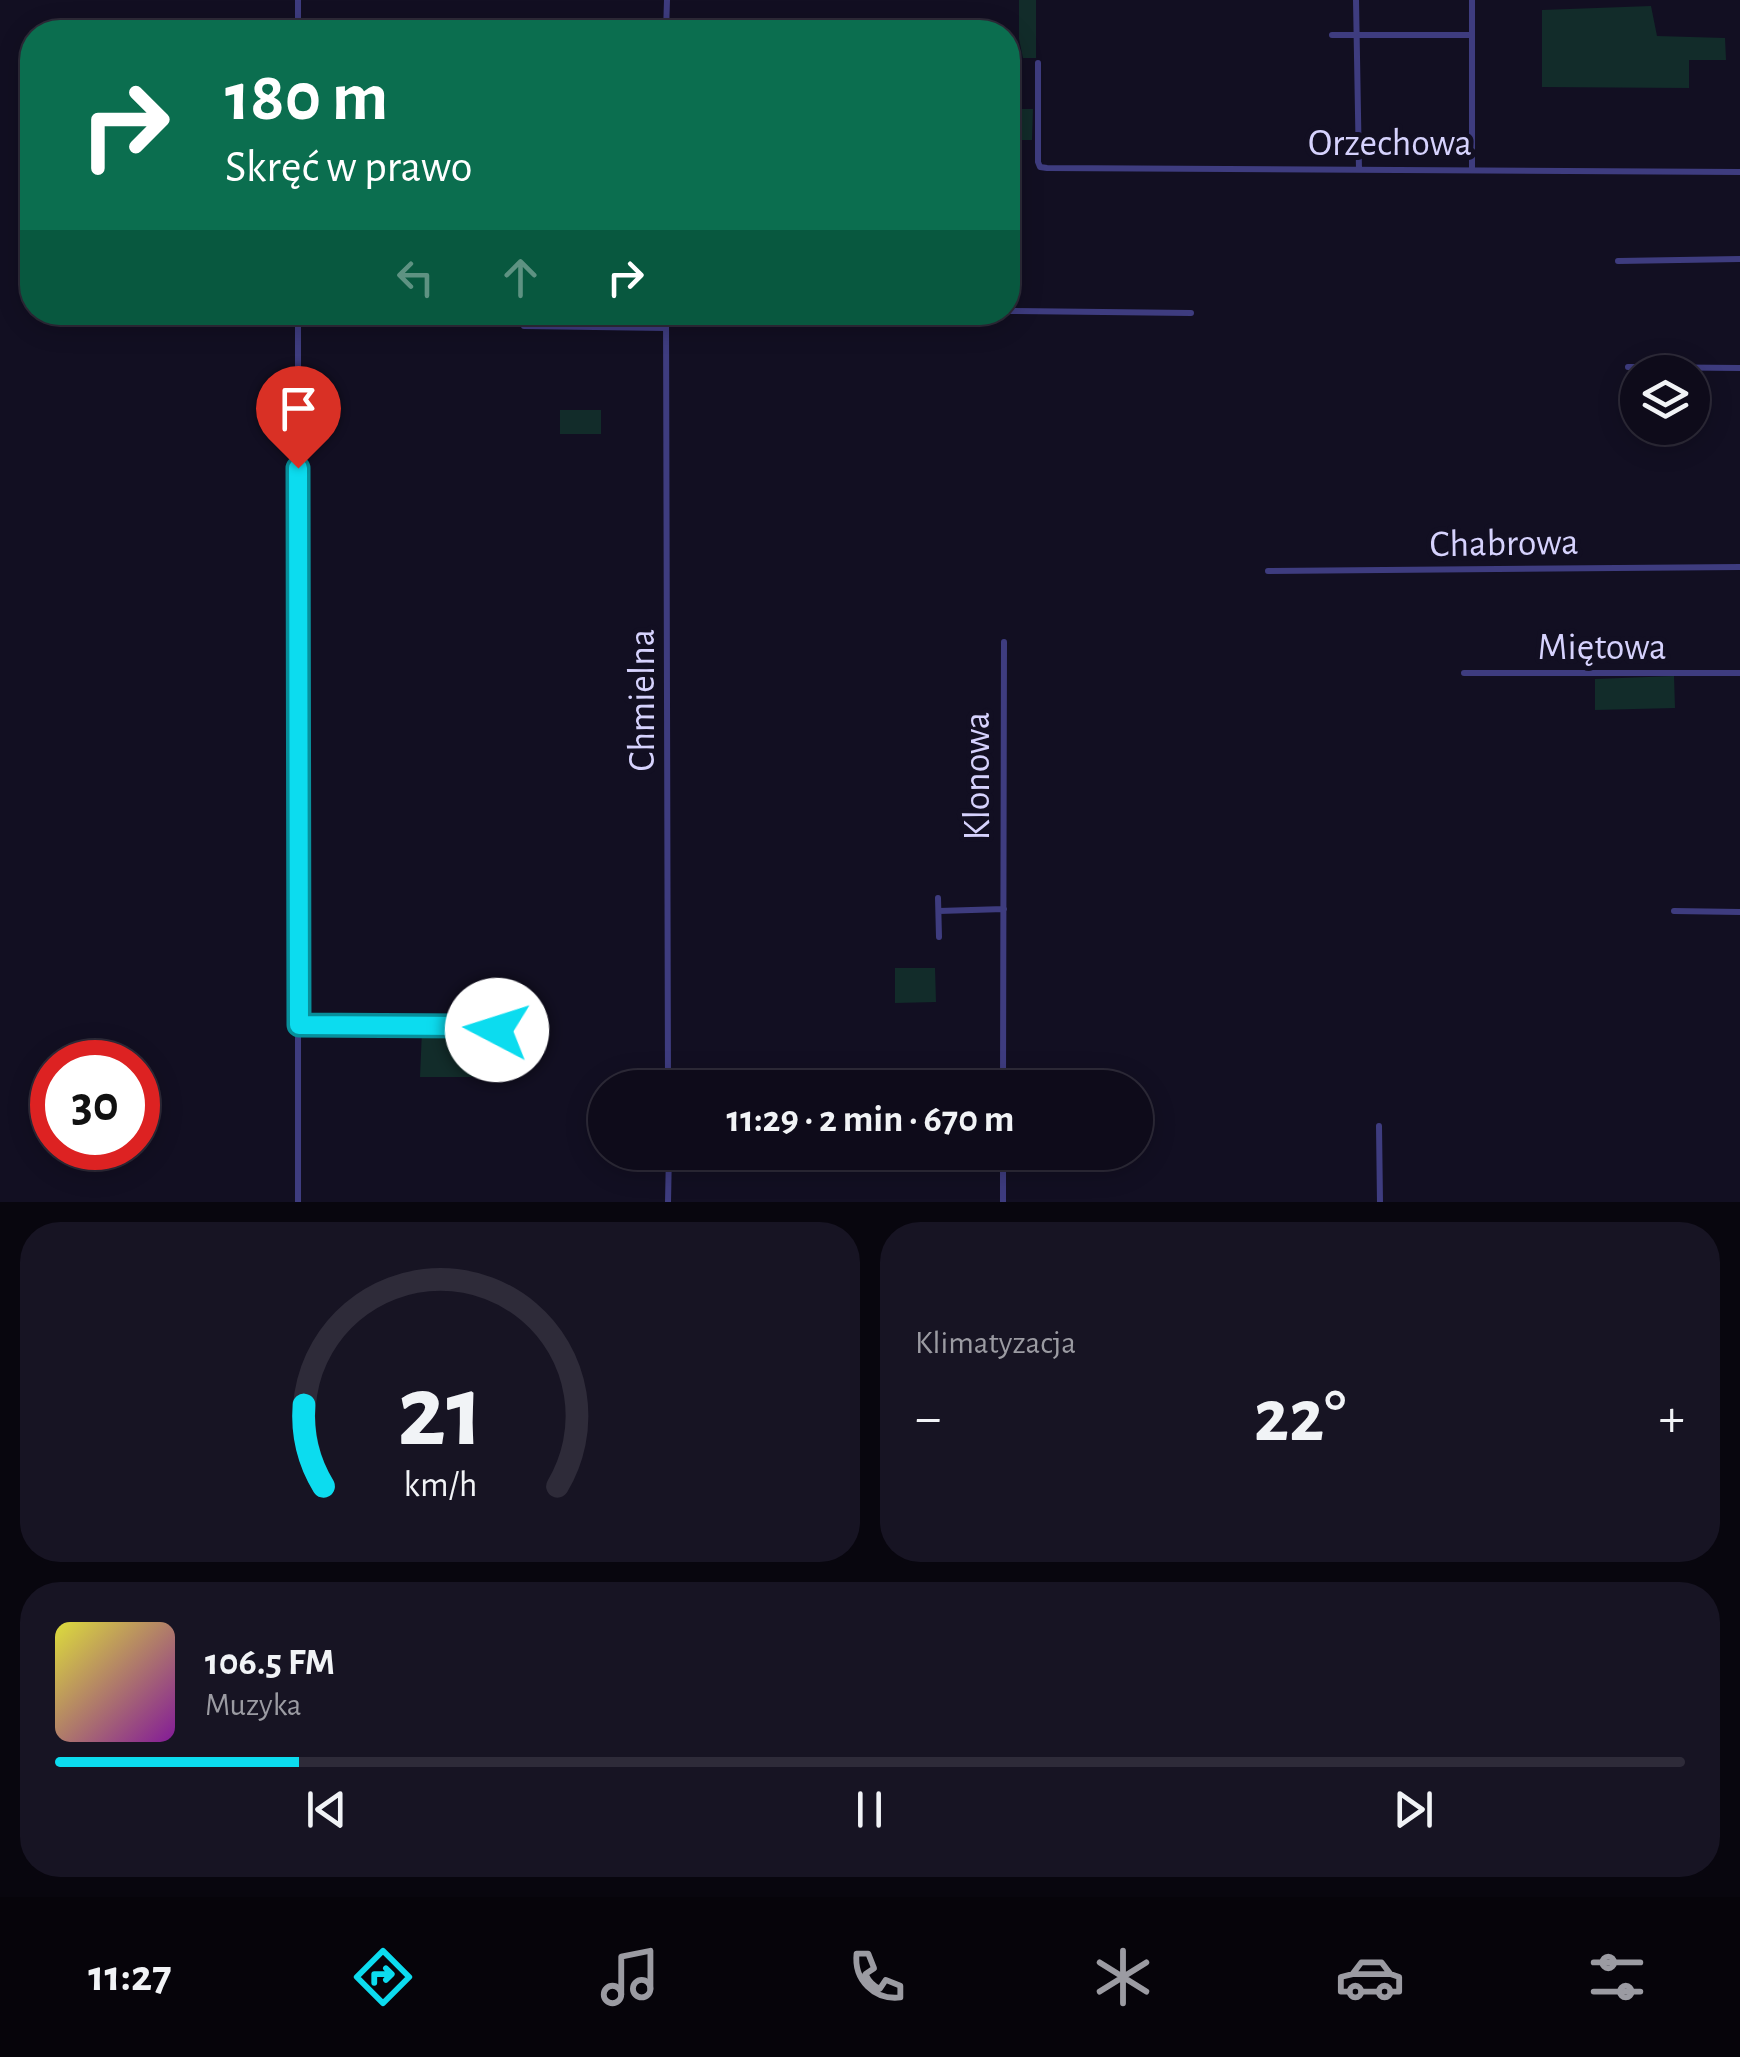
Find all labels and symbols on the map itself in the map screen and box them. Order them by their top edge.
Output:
street label: Orzechowa [1308,125,1472,163]
pin [256,366,341,469]
street label: Chabrowa [1429,524,1579,564]
street label: Chmielna [624,629,662,771]
street label: Miętowa [1538,629,1666,667]
street label: Klonowa [959,712,997,840]
position arrow [445,978,549,1082]
speed limit sign: 30 [30,1040,160,1170]

